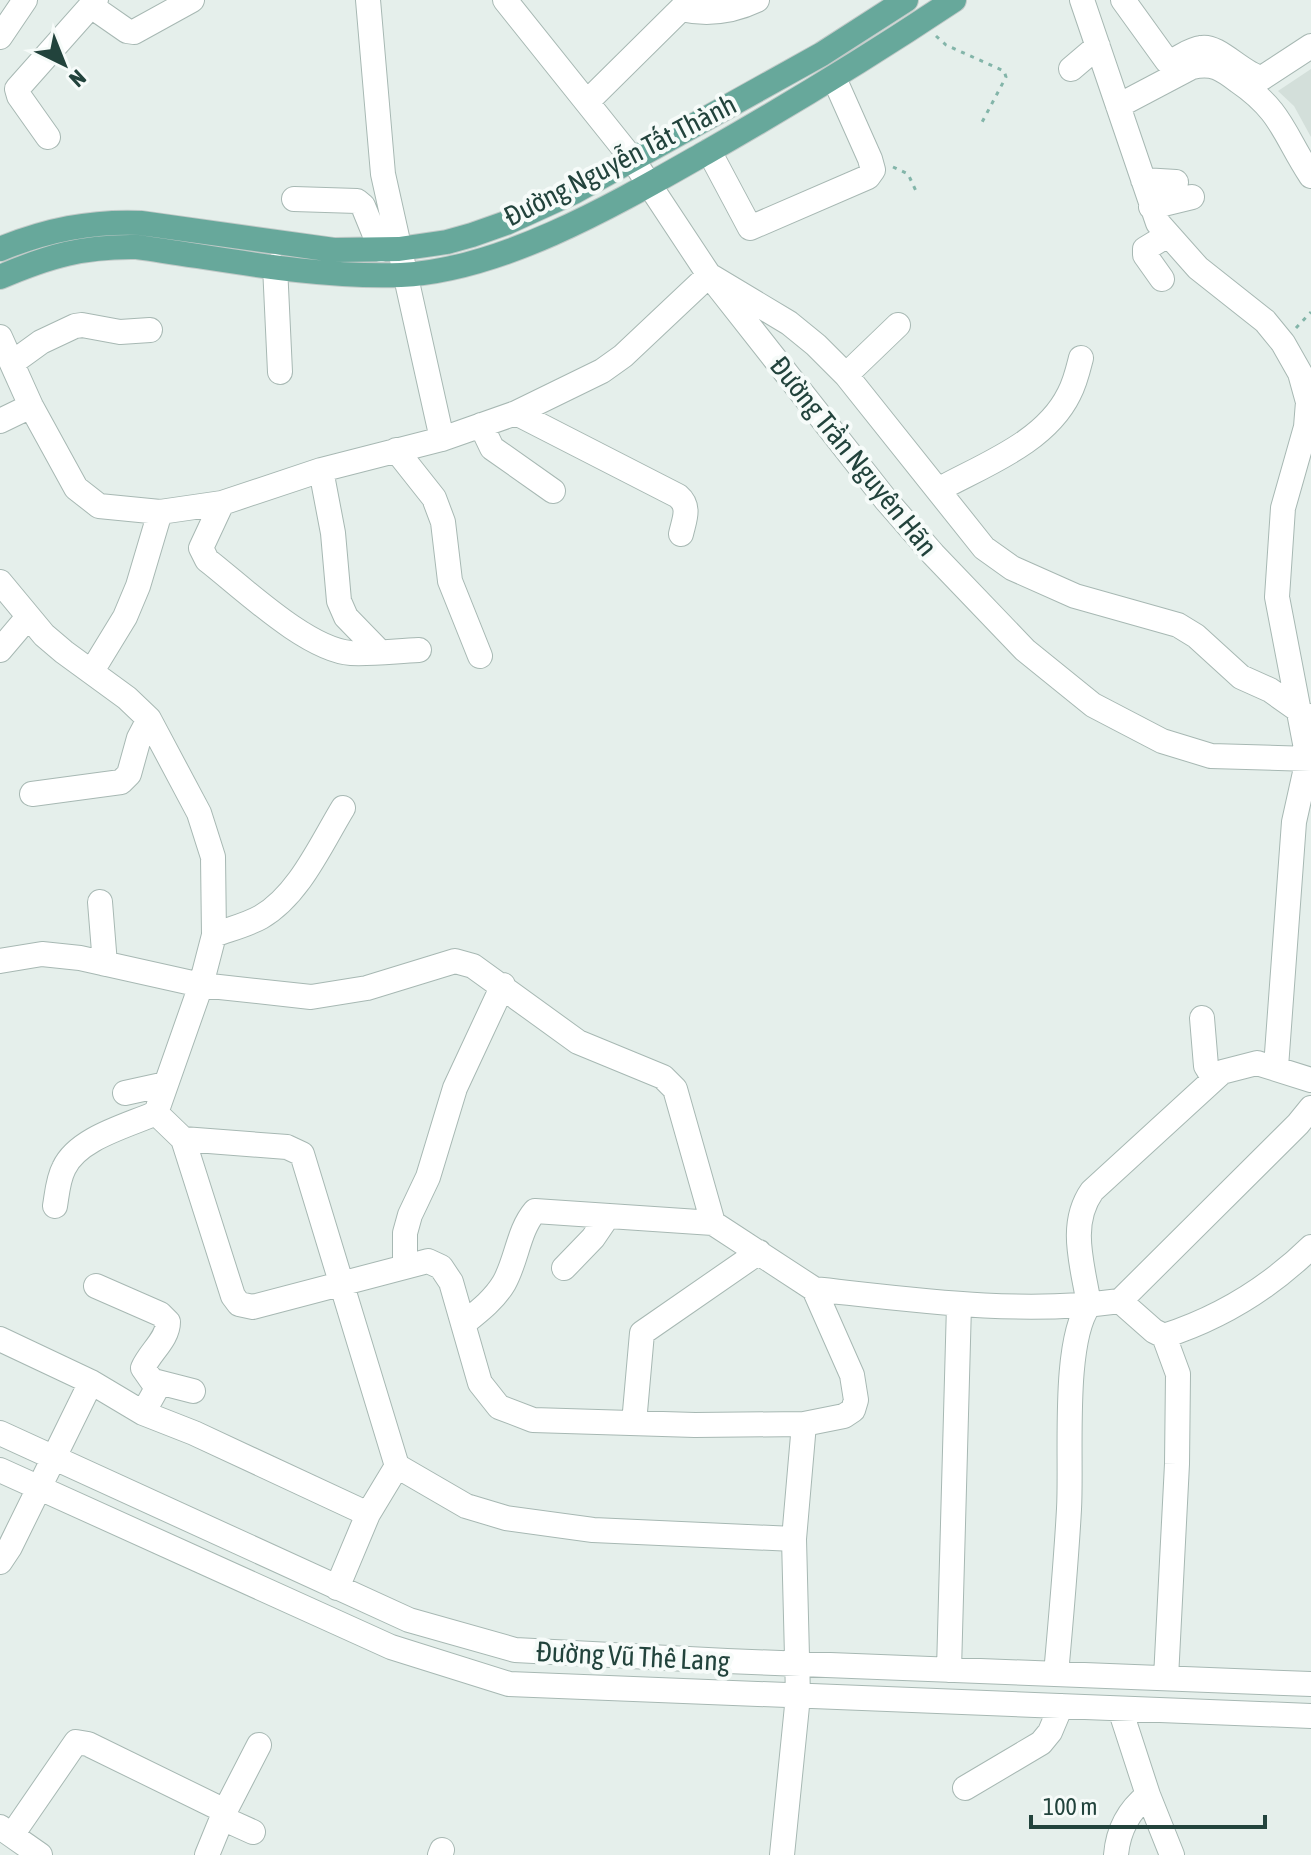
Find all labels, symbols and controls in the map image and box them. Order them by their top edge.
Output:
north arrow [24,24,104,104]
text: N [64,65,91,93]
street label: Đường Nguyễn Tất Thành [499,88,741,232]
street label: Đường Trần Nguyên Hãn [764,350,944,562]
street label: Đường Vũ Thê Lang [535,1635,731,1677]
scale bar [1031,1779,1265,1829]
text: 100 m [1043,1793,1097,1820]

